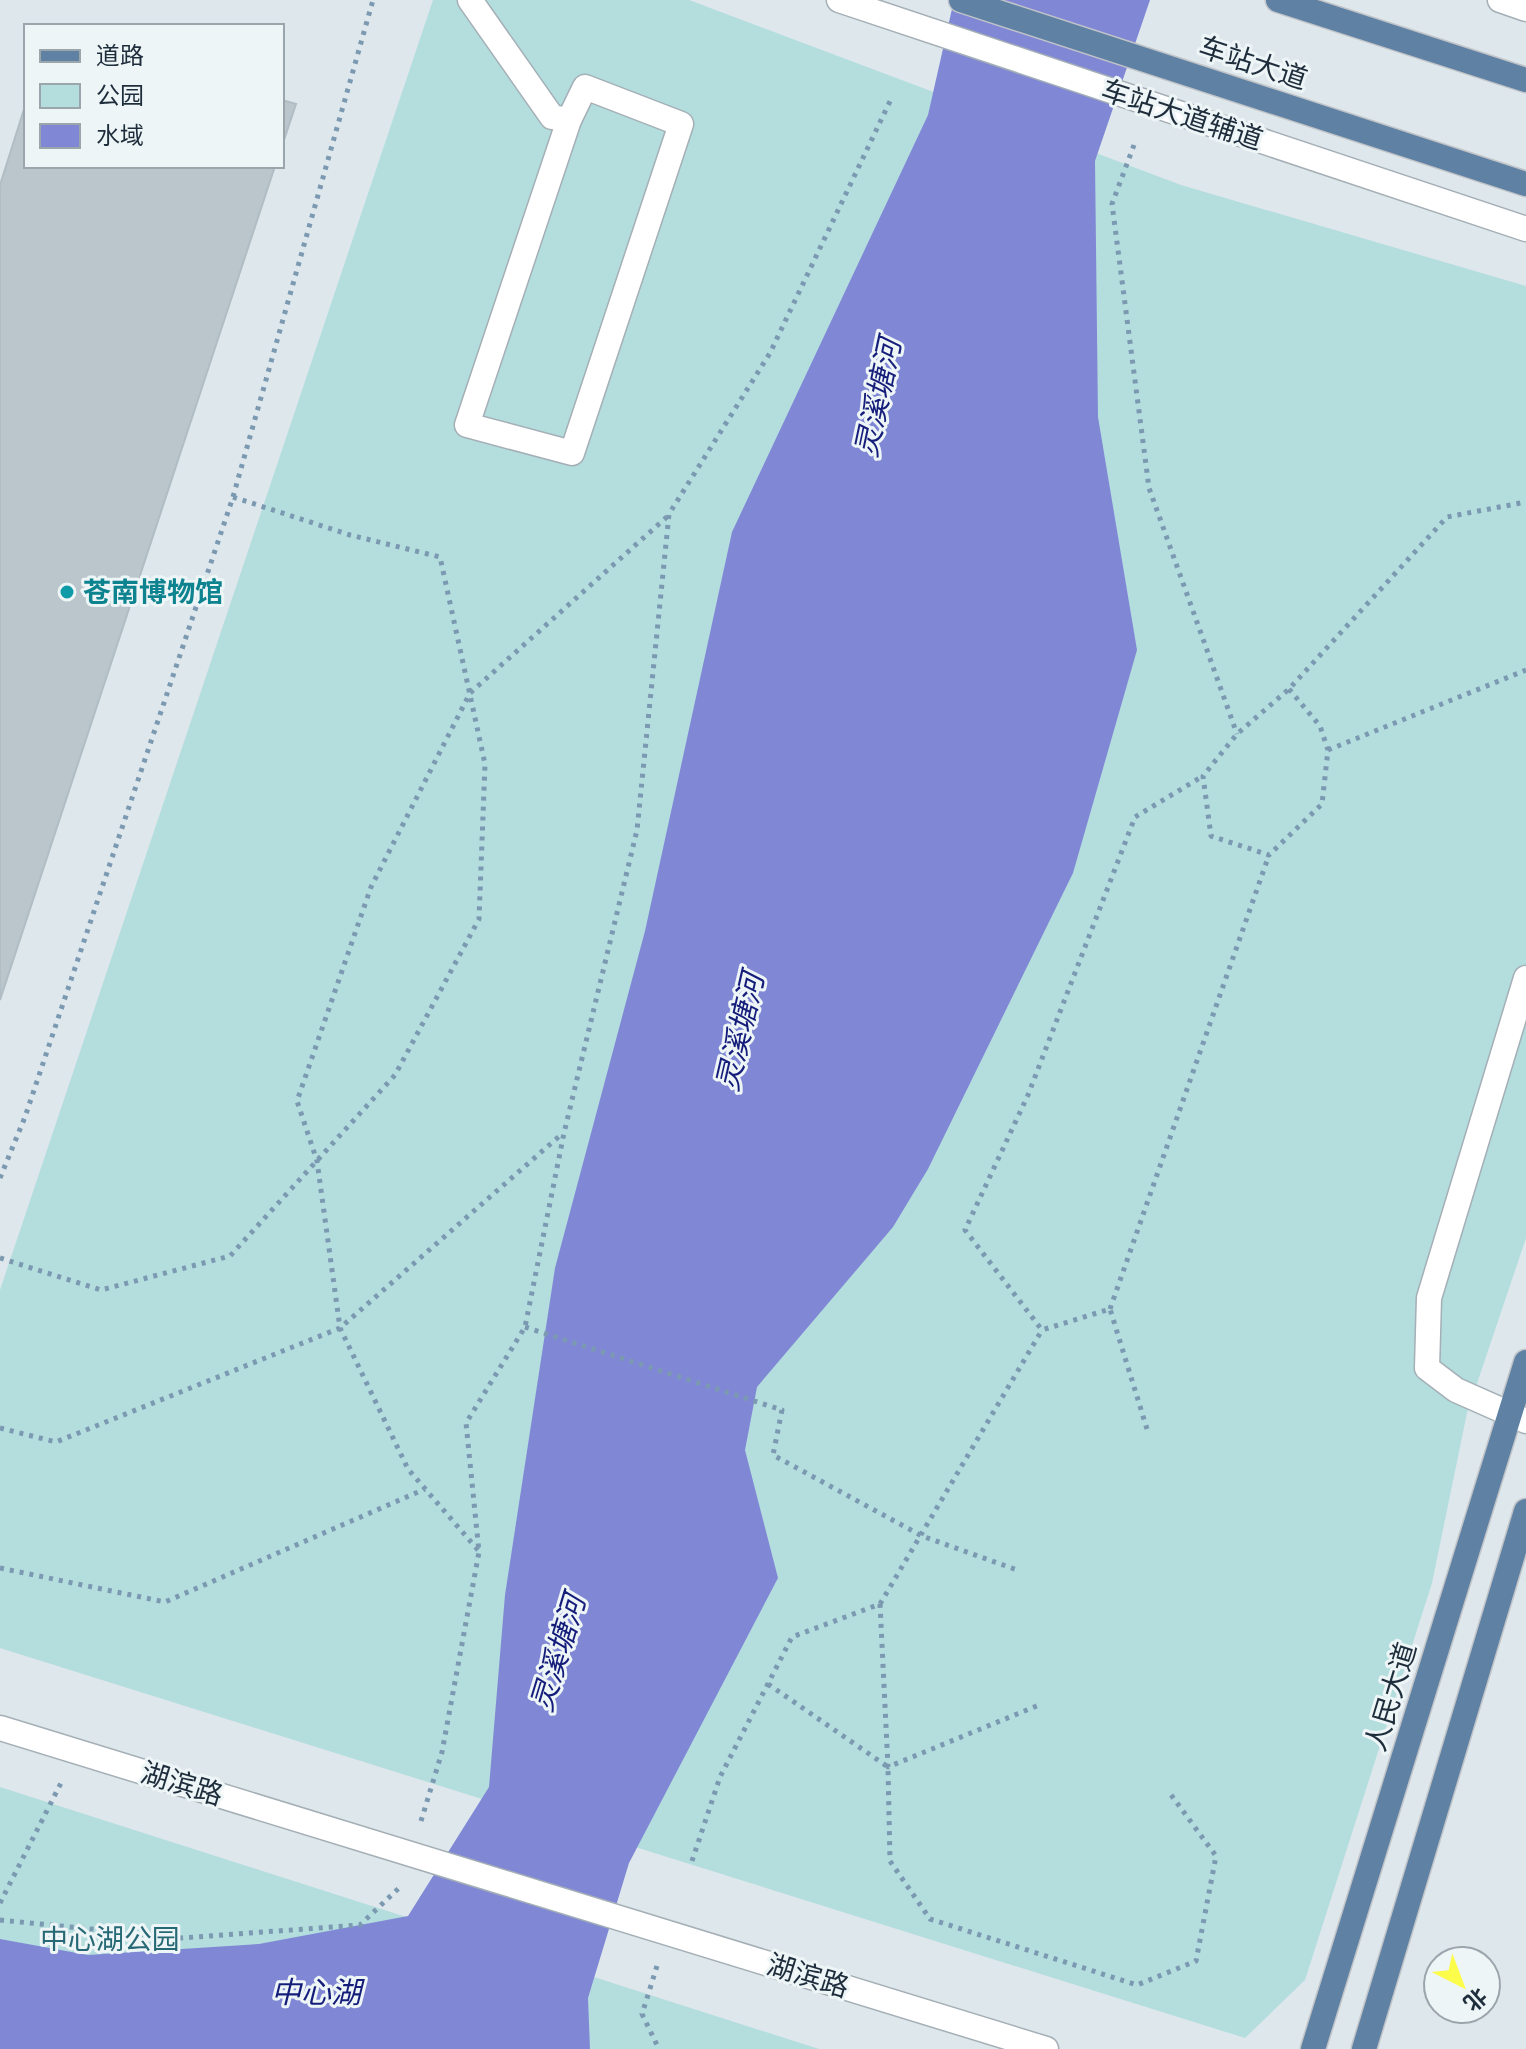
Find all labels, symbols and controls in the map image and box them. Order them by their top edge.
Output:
legend [24,24,284,168]
street label: 车站大道 [1193,26,1313,100]
text: 道路 [96,38,144,73]
street label: 车站大道辅道 [1096,70,1268,160]
text: 公园 [96,78,144,113]
text: 水域 [96,118,144,153]
water label: 灵溪塘河 [844,330,913,461]
place label: 苍南博物馆 [83,572,223,613]
marker: 苍南博物馆 [58,583,76,601]
water label: 灵溪塘河 [706,964,776,1095]
water label: 灵溪塘河 [520,1585,598,1717]
street label: 人民大道 [1355,1637,1427,1757]
street label: 湖滨路 [136,1752,228,1816]
park label: 中心湖公园 [40,1919,180,1960]
street label: 湖滨路 [762,1944,854,2008]
north arrow [1422,1945,1502,2025]
water label: 中心湖 [271,1971,365,2014]
text: 北 [1456,1981,1494,2019]

